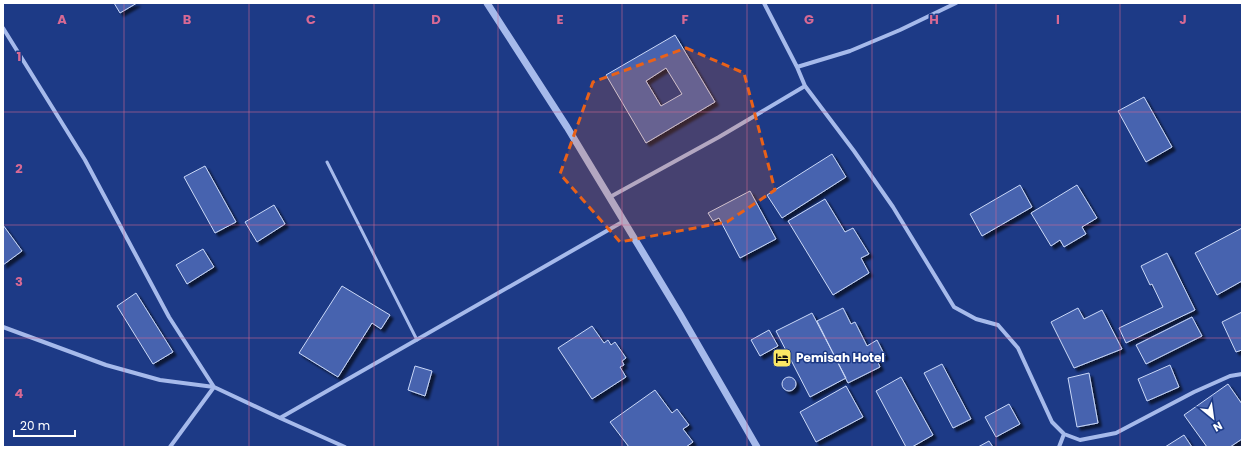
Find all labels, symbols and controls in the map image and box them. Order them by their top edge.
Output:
text: A [57,10,67,29]
text: B [183,10,192,29]
text: C [306,10,316,29]
text: D [431,10,441,29]
text: E [556,10,564,29]
text: F [681,10,689,29]
text: G [804,10,814,29]
text: H [929,10,939,29]
text: I [1056,10,1060,29]
text: J [1179,10,1187,29]
text: 1 [17,47,21,66]
text: 2 [15,159,23,178]
text: 3 [15,272,23,291]
hotel icon: Pemisah Hotel [771,347,793,369]
place label: Pemisah Hotel [796,349,885,366]
text: 4 [15,384,24,403]
north arrow [1193,398,1233,438]
scale bar [14,412,75,438]
text: 20 m [20,417,50,434]
text: N [1210,418,1225,436]

